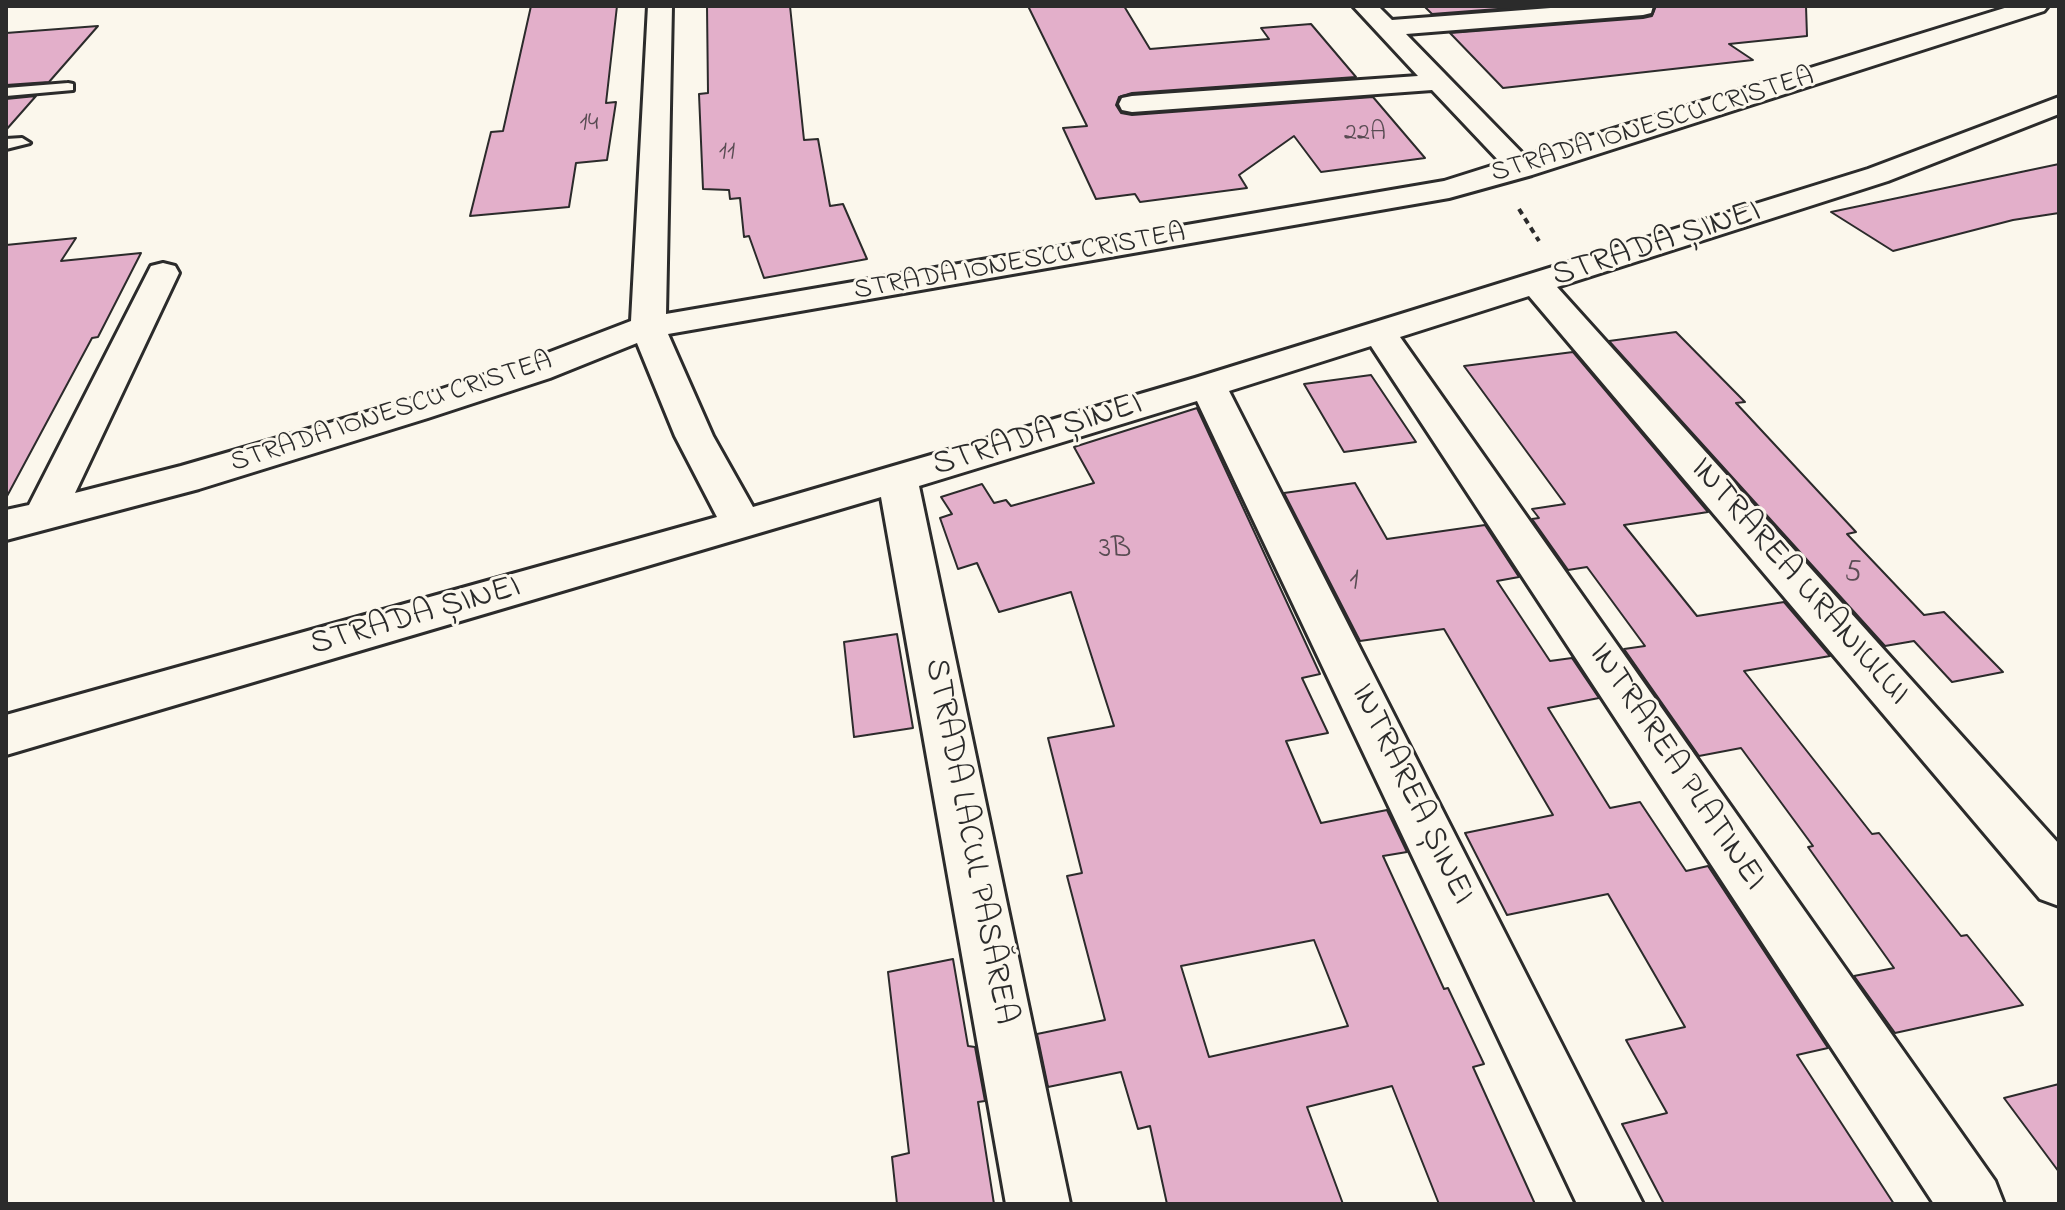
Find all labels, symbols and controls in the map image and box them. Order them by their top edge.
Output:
street label: STRADA IONESCU CRISTEA [1487,62,1819,192]
house number: 14 [580,109,598,141]
house number: 22A [1344,119,1386,151]
house number: 11 [719,138,735,170]
street label: STRADA ȘINEI [1548,193,1766,299]
street label: STRADA IONESCU CRISTEA [852,218,1188,310]
street label: STRADA IONESCU CRISTEA [227,346,557,482]
street label: STRADA ȘINEI [928,386,1148,488]
street label: INTRAREA URANIULUI [1679,451,1917,715]
house number: 3B [1099,533,1131,569]
house number: 5 [1844,557,1862,593]
house number: 1 [1349,565,1359,601]
street label: STRADA ȘINEI [306,569,526,667]
street label: INTRAREA PLATINEI [1577,637,1773,899]
street label: STRADA LACUL PASĂREA [912,656,1024,1028]
street label: INTRAREA ȘINEI [1339,678,1481,912]

